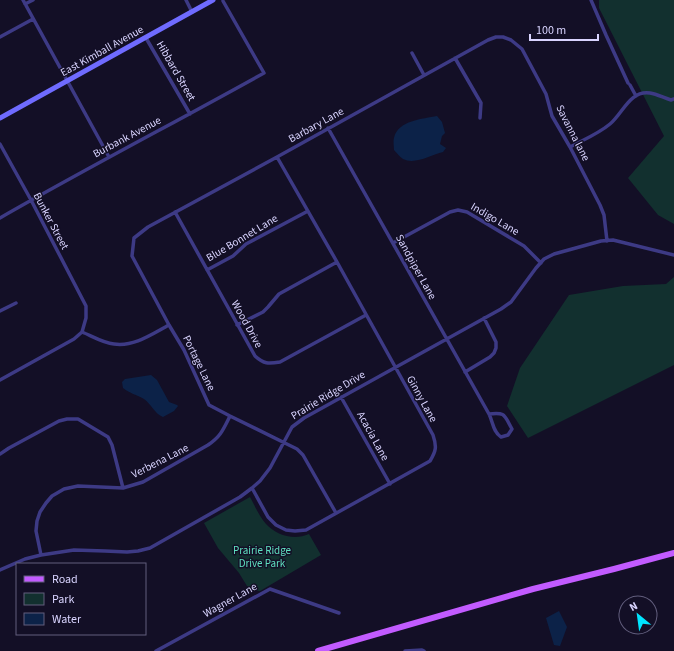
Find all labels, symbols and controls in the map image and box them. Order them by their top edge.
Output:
scale bar [530,16,598,42]
street label: East Kimball Avenue [58,22,147,80]
text: 100 m [536,22,566,39]
street label: Hibbard Street [153,38,199,104]
street label: Savanna lane [552,102,594,164]
street label: Barbary Lane [286,103,347,146]
street label: Burbank Avenue [90,112,164,161]
street label: Bunker Street [30,190,72,252]
street label: Indigo Lane [468,199,522,239]
street label: Blue Bonnet Lane [203,210,281,265]
street label: Sandpiper Lane [392,232,440,303]
street label: Wood Drive [228,297,267,351]
street label: Portage Lane [179,333,219,394]
street label: Prairie Ridge Drive [288,367,368,423]
street label: Ginny Lane [403,373,441,426]
street label: Acacia Lane [353,409,393,464]
street label: Verbena Lane [129,440,192,482]
park label: Prairie Ridge Drive Park [233,543,292,571]
legend [16,563,146,635]
text: Road [52,571,78,588]
street label: Wagner Lane [200,579,260,621]
text: Park [52,591,74,608]
north arrow [618,595,658,635]
text: N [627,598,640,615]
text: Water [52,611,82,628]

